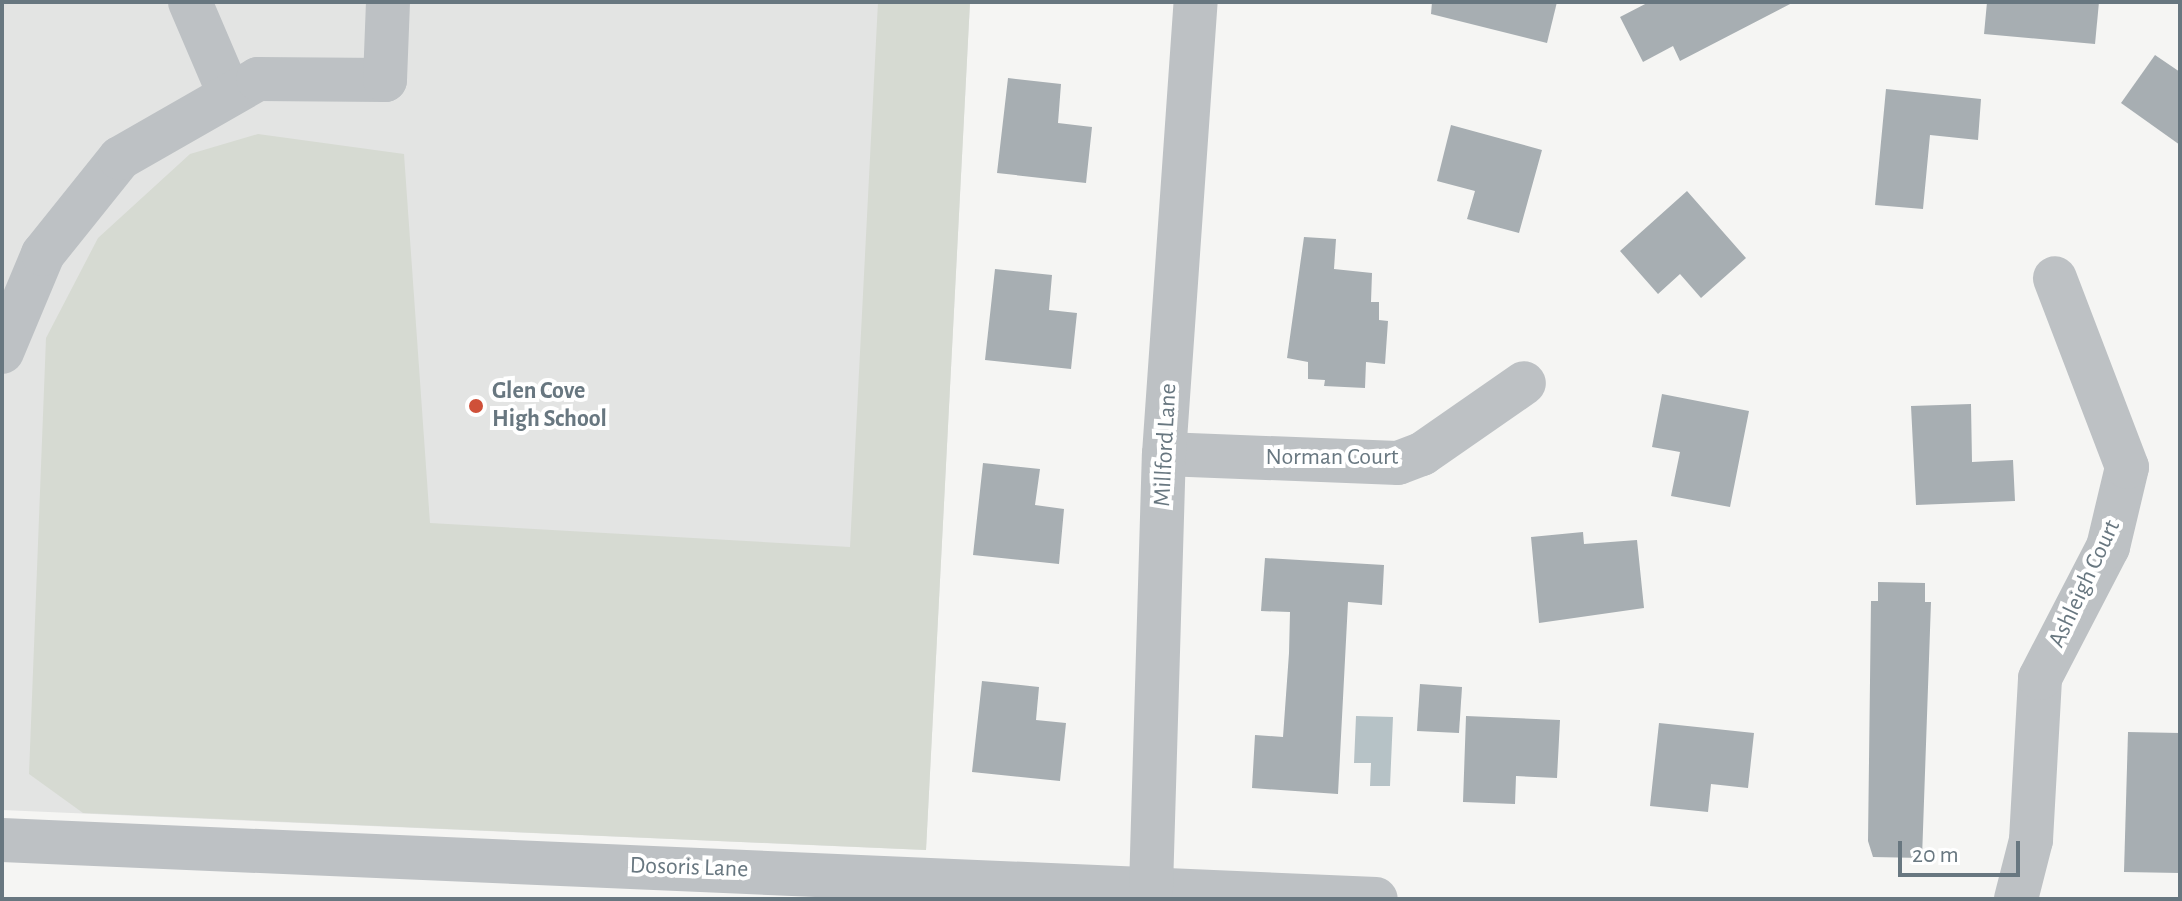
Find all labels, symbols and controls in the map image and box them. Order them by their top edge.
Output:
place label: Glen Cove High School [492,378,607,434]
street label: Millford Lane [1148,383,1184,507]
marker: Glen Cove High School [467,397,485,415]
street label: Norman Court [1266,444,1398,472]
street label: Ashleigh Court [2043,516,2127,652]
scale bar [1902,825,2024,875]
text: 20 m [1912,843,1959,867]
street label: Dosoris Lane [629,852,749,884]

